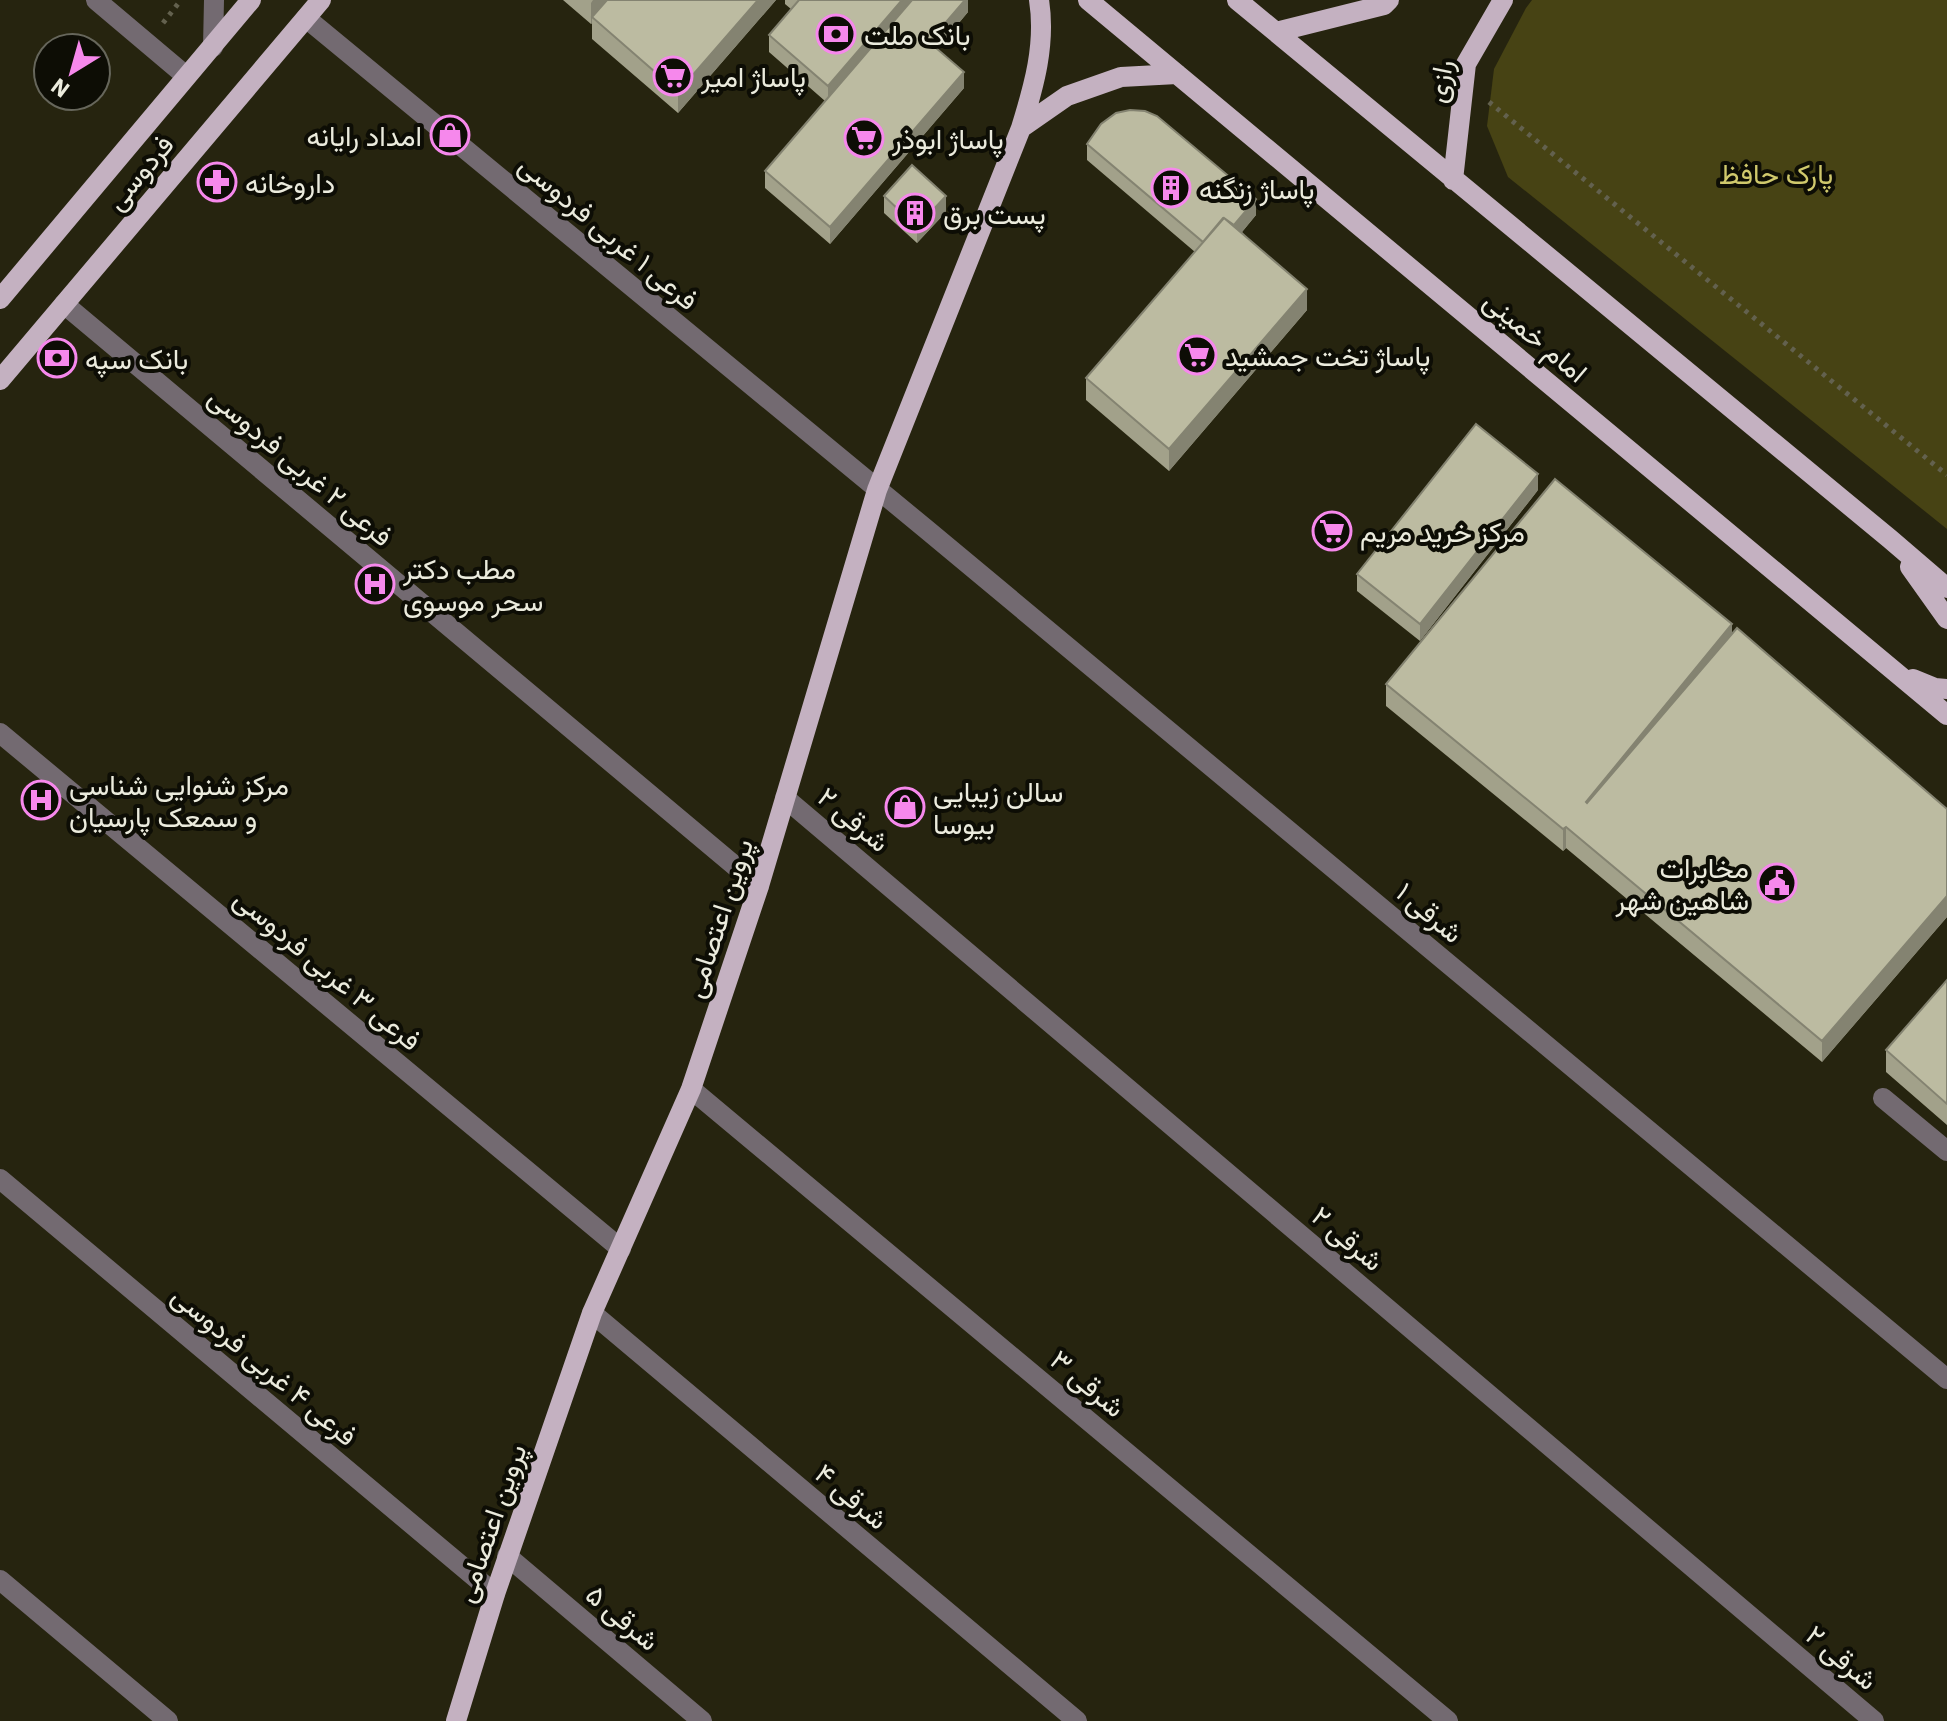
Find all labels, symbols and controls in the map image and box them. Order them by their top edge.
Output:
bank icon: بانک ملت [815,13,857,55]
place label: بانک ملت [864,16,970,53]
north arrow [32,32,112,112]
supermarket icon: پاساژ امیر [652,55,694,97]
street label: رازی [1417,56,1461,106]
place label: پاساژ امیر [700,58,806,96]
text: N [45,72,75,105]
shop icon: امداد رایانه [429,114,471,156]
place label: امداد رایانه [306,117,422,154]
supermarket icon: پاساژ ابوذر [843,117,885,159]
place label: پاساژ ابوذر [891,120,1004,158]
street label: فردوسی [97,127,181,217]
street label: فرعی ۱ غربی فردوسی [512,146,706,318]
park label: پارک حافظ [1719,155,1833,193]
pharmacy icon: داروخانه [196,161,238,203]
place label: داروخانه [245,164,335,201]
building icon: پاساژ زنگنه [1150,167,1192,209]
place label: پاساژ زنگنه [1199,170,1315,208]
building icon: پست برق [894,192,936,234]
place label: پست برق [943,195,1046,233]
street label: امام خمینی [1476,282,1596,391]
supermarket icon: پاساژ تخت جمشید [1176,334,1218,376]
bank icon: بانک سپه [36,337,78,379]
place label: پاساژ تخت جمشید [1225,337,1430,375]
place label: بانک سپه [85,340,188,378]
street label: فرعی ۲ غربی فردوسی [201,378,401,554]
supermarket icon: مرکز خرید مریم [1311,510,1353,552]
place label: مرکز خرید مریم [1360,513,1525,551]
place label: مطب دکتر سحر موسوی [402,550,543,619]
hospital icon: مطب دکتر سحر موسوی [354,563,396,605]
place label: مرکز شنوایی شناسی و سمعک پارسیان [69,766,289,836]
place label: سالن زیبایی بیوسا [933,773,1063,842]
street label: ۲ شرقی [810,778,898,860]
hospital icon: مرکز شنوایی شناسی و سمعک پارسیان [20,779,62,821]
shop icon: سالن زیبایی بیوسا [884,786,926,828]
street label: پروین اعتصامی [675,834,762,1003]
place label: مخابرات شاهین شهر [1614,849,1749,918]
public building icon: مخابرات شاهین شهر [1756,862,1798,904]
street label: ۱ شرقی [1389,873,1471,951]
street label: فرعی ۳ غربی فردوسی [227,880,429,1058]
street label: ۲ شرقی [1304,1197,1392,1279]
street label: فرعی ۴ غربی فردوسی [165,1276,365,1454]
street label: ۳ شرقی [1043,1341,1133,1425]
street label: پروین اعتصامی [446,1439,535,1607]
street label: ۴ شرقی [808,1455,896,1537]
street label: ۵ شرقی [579,1575,667,1659]
street label: ۲ شرقی [1798,1616,1886,1698]

